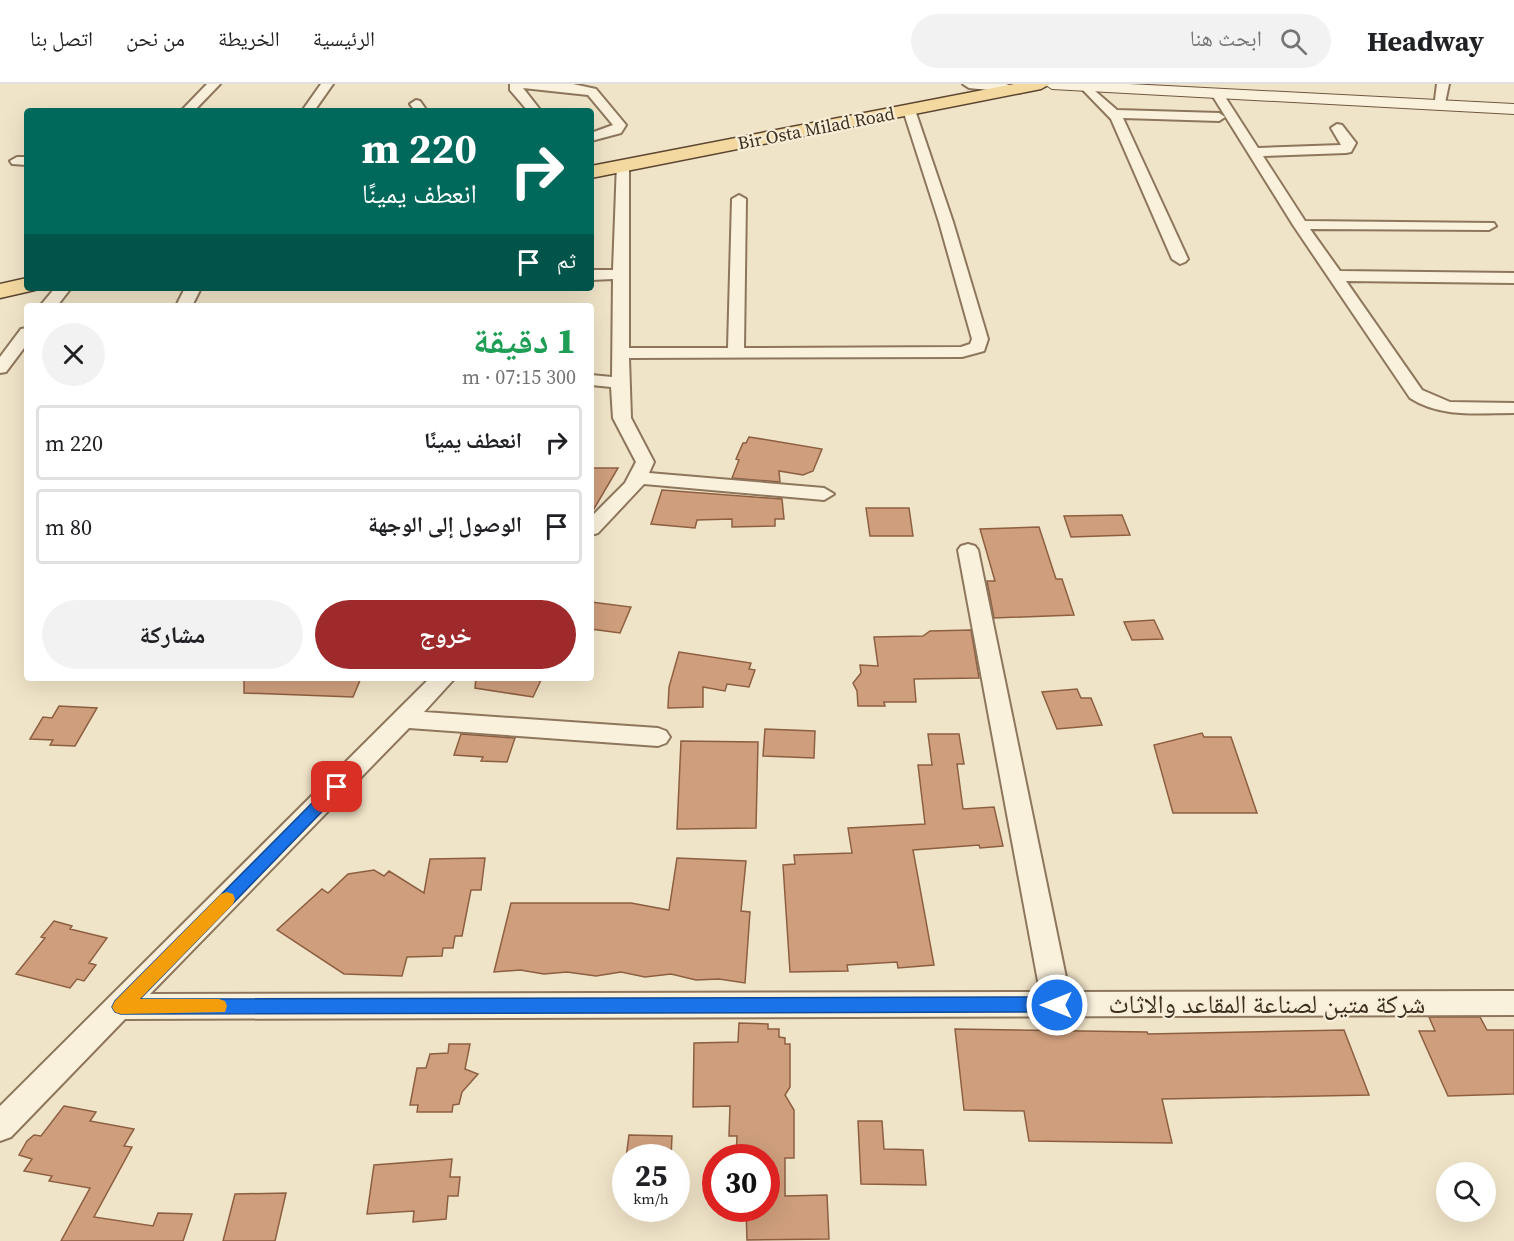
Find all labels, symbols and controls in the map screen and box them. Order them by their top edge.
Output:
search box [911,14,1331,68]
text: Headway [1367,22,1484,60]
text: ابحث هنا [1190,23,1262,53]
text: اتصل بنا [30,24,93,53]
text: من نحن [126,24,185,53]
text: الخريطة [218,24,280,53]
text: الرئيسية [313,24,375,53]
icon: search [1277,25,1310,58]
street label: Bir Osta Milad Road [735,101,897,155]
text: 220 m [362,119,477,177]
icon: right [498,132,576,210]
text: انعطف يمينًا [362,175,477,212]
text: ثم [557,245,576,275]
icon: arrive [512,246,545,279]
text: 1 دقيقة [473,316,576,365]
button: close [42,323,105,386]
text: 300 m · 07:15 [462,363,576,391]
text: انعطف يمينًا [424,425,522,455]
icon: right [540,426,573,459]
text: 220 m [45,428,103,458]
text: الوصول إلى الوجهة [368,509,522,539]
icon: arrive [540,510,573,543]
text: 80 m [45,512,92,542]
button: مشاركة [42,600,303,669]
button: خروج [315,600,576,669]
pin [311,761,362,812]
icon: arrive [320,770,353,803]
position arrow [1025,973,1089,1037]
street label: شركة متين لصناعة المقاعد والاثاث [1109,986,1425,1022]
speed limit sign: 30 [702,1144,780,1222]
text: 25 [635,1155,667,1196]
map controls [1436,1162,1496,1222]
button: search [1436,1162,1496,1222]
text: km/h [633,1188,669,1209]

